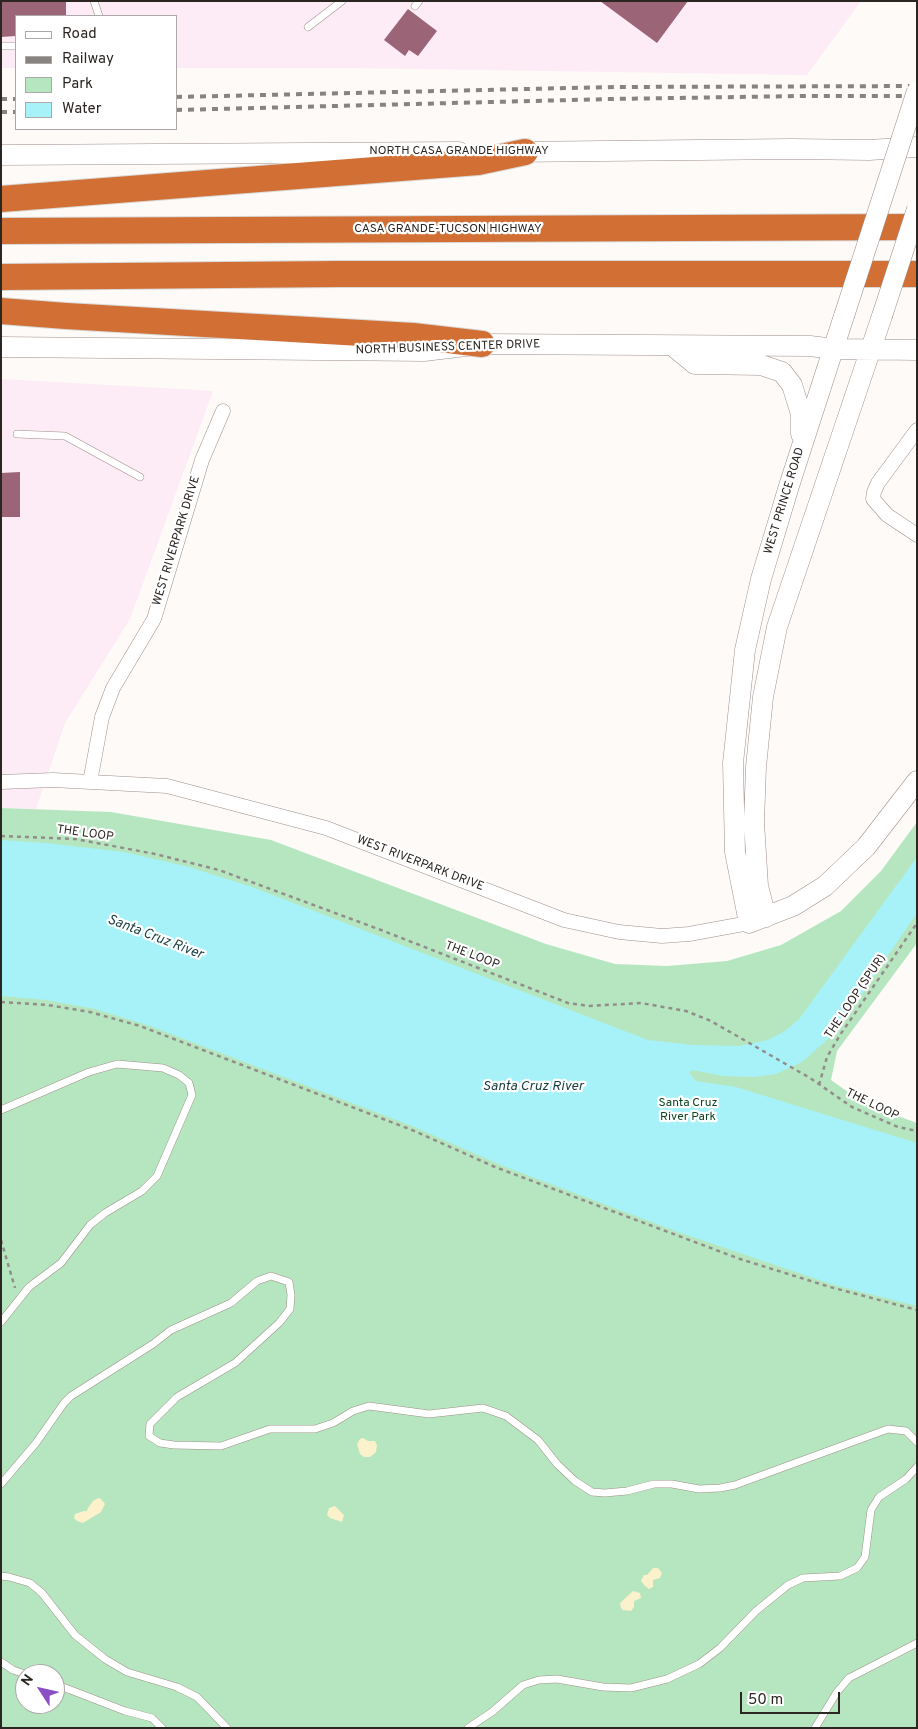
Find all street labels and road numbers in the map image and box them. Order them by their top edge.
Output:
street label: NORTH CASA GRANDE HIGHWAY [369,145,549,159]
street label: CASA GRANDE-TUCSON HIGHWAY [354,223,542,237]
street label: NORTH BUSINESS CENTER DRIVE [355,338,541,358]
street label: WEST PRINCE ROAD [762,446,808,556]
street label: WEST RIVERPARK DRIVE [150,474,204,608]
street label: THE LOOP [56,823,114,845]
street label: WEST RIVERPARK DRIVE [354,833,486,895]
street label: THE LOOP [443,939,501,973]
street label: THE LOOP (SPUR) [822,952,890,1042]
street label: THE LOOP [843,1086,901,1124]

